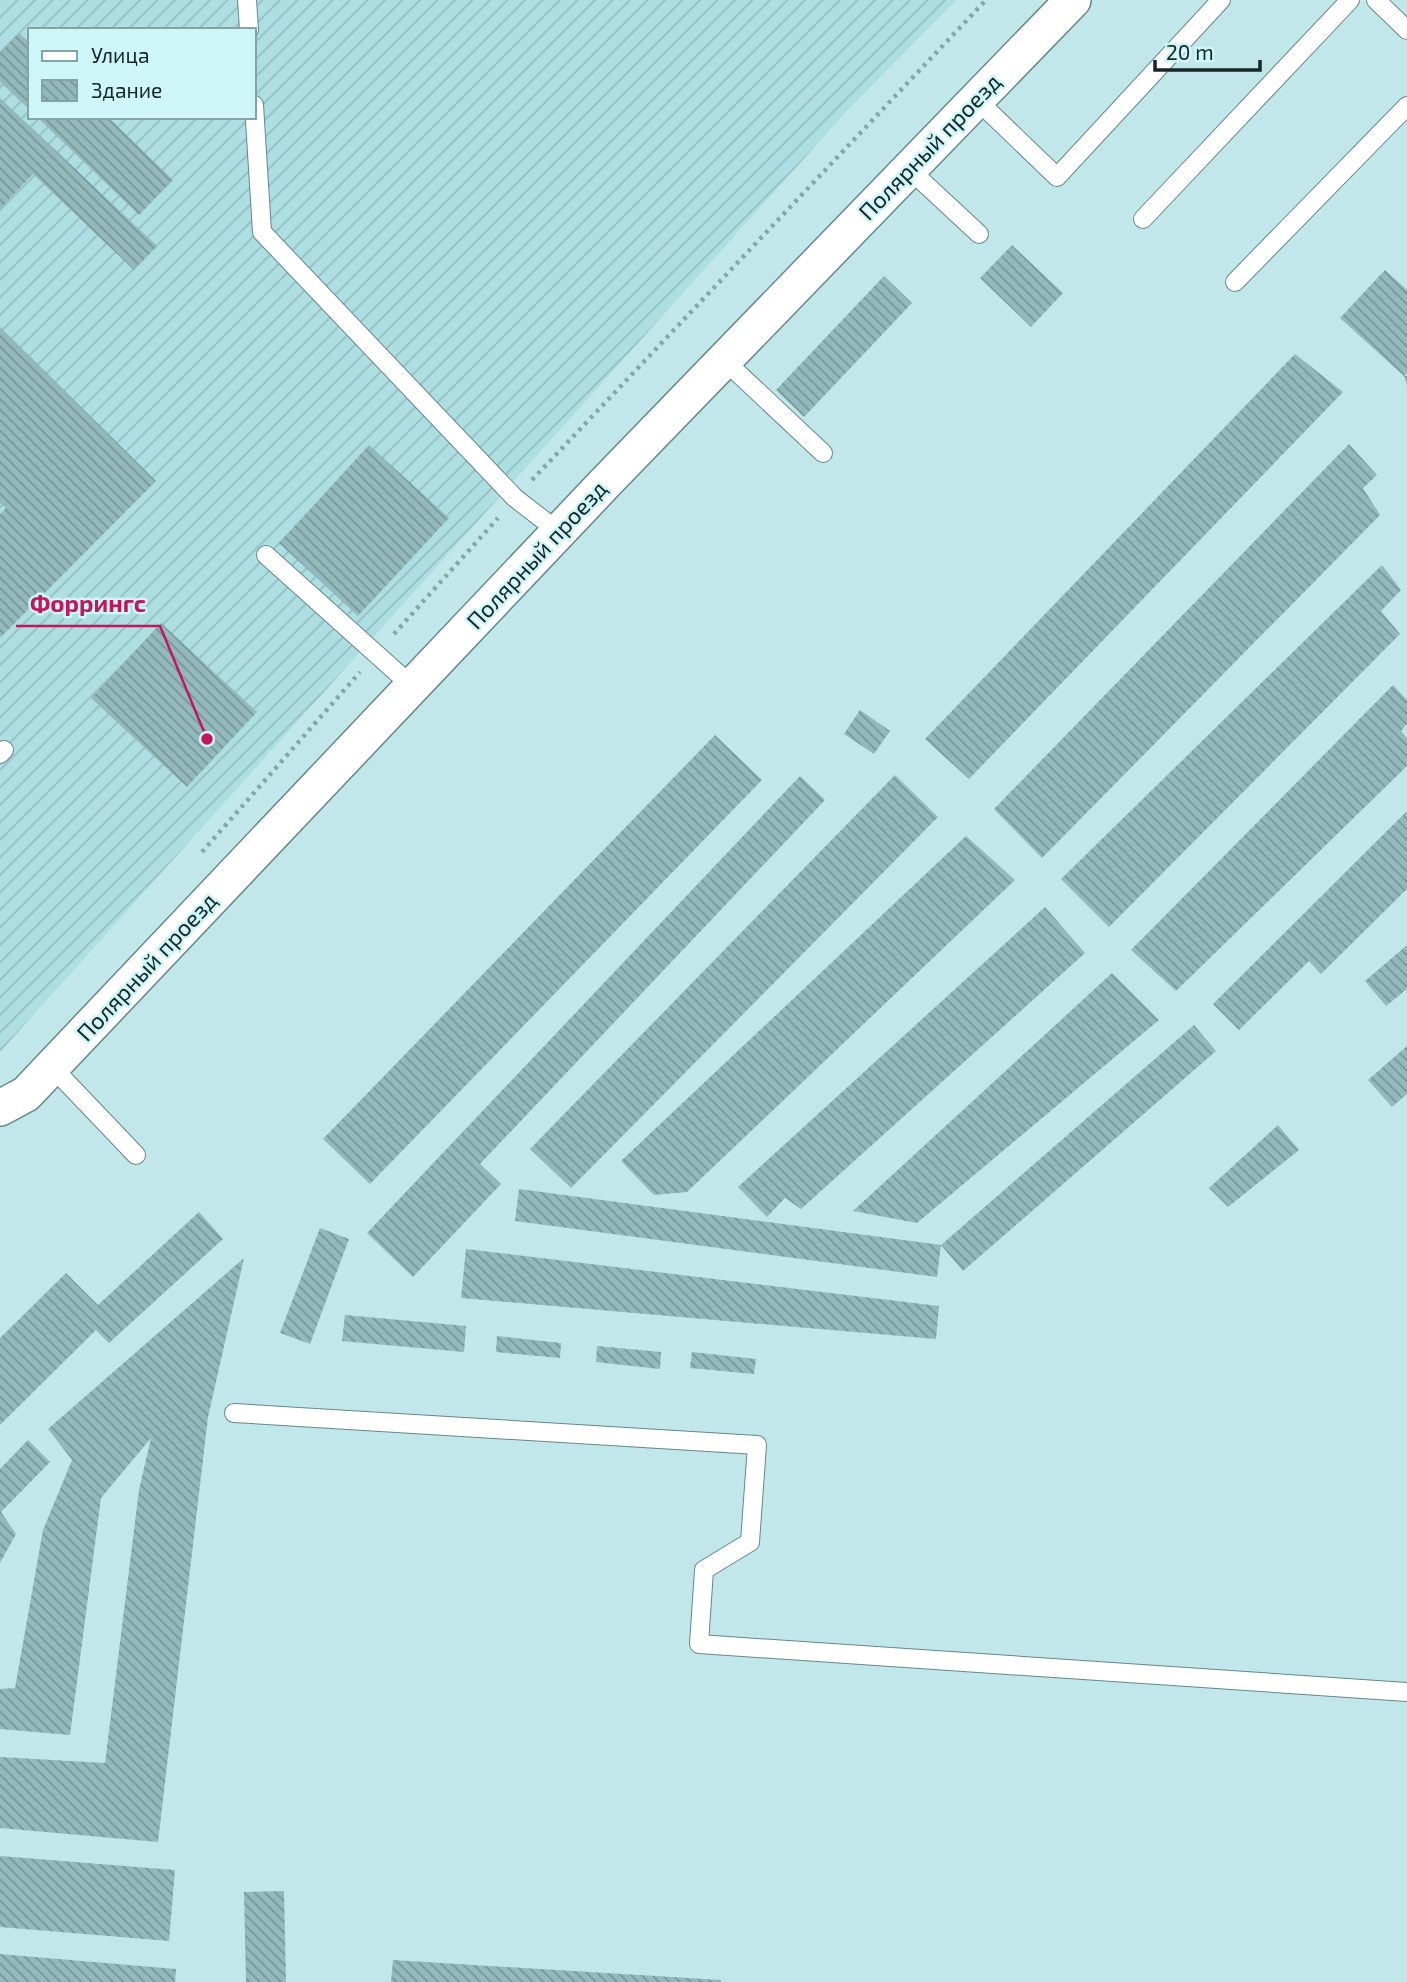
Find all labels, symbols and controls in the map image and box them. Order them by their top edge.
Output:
legend [28,28,256,119]
scale bar [1155,28,1260,72]
text: 20 m [1166,39,1214,64]
text: Улица [91,42,150,67]
street label: Полярный проезд [852,67,1006,225]
text: Здание [91,77,162,102]
street label: Полярный проезд [460,474,612,634]
callout: Форрингс [16,581,160,626]
text: Форрингс [30,588,146,617]
street label: Полярный проезд [70,886,222,1046]

